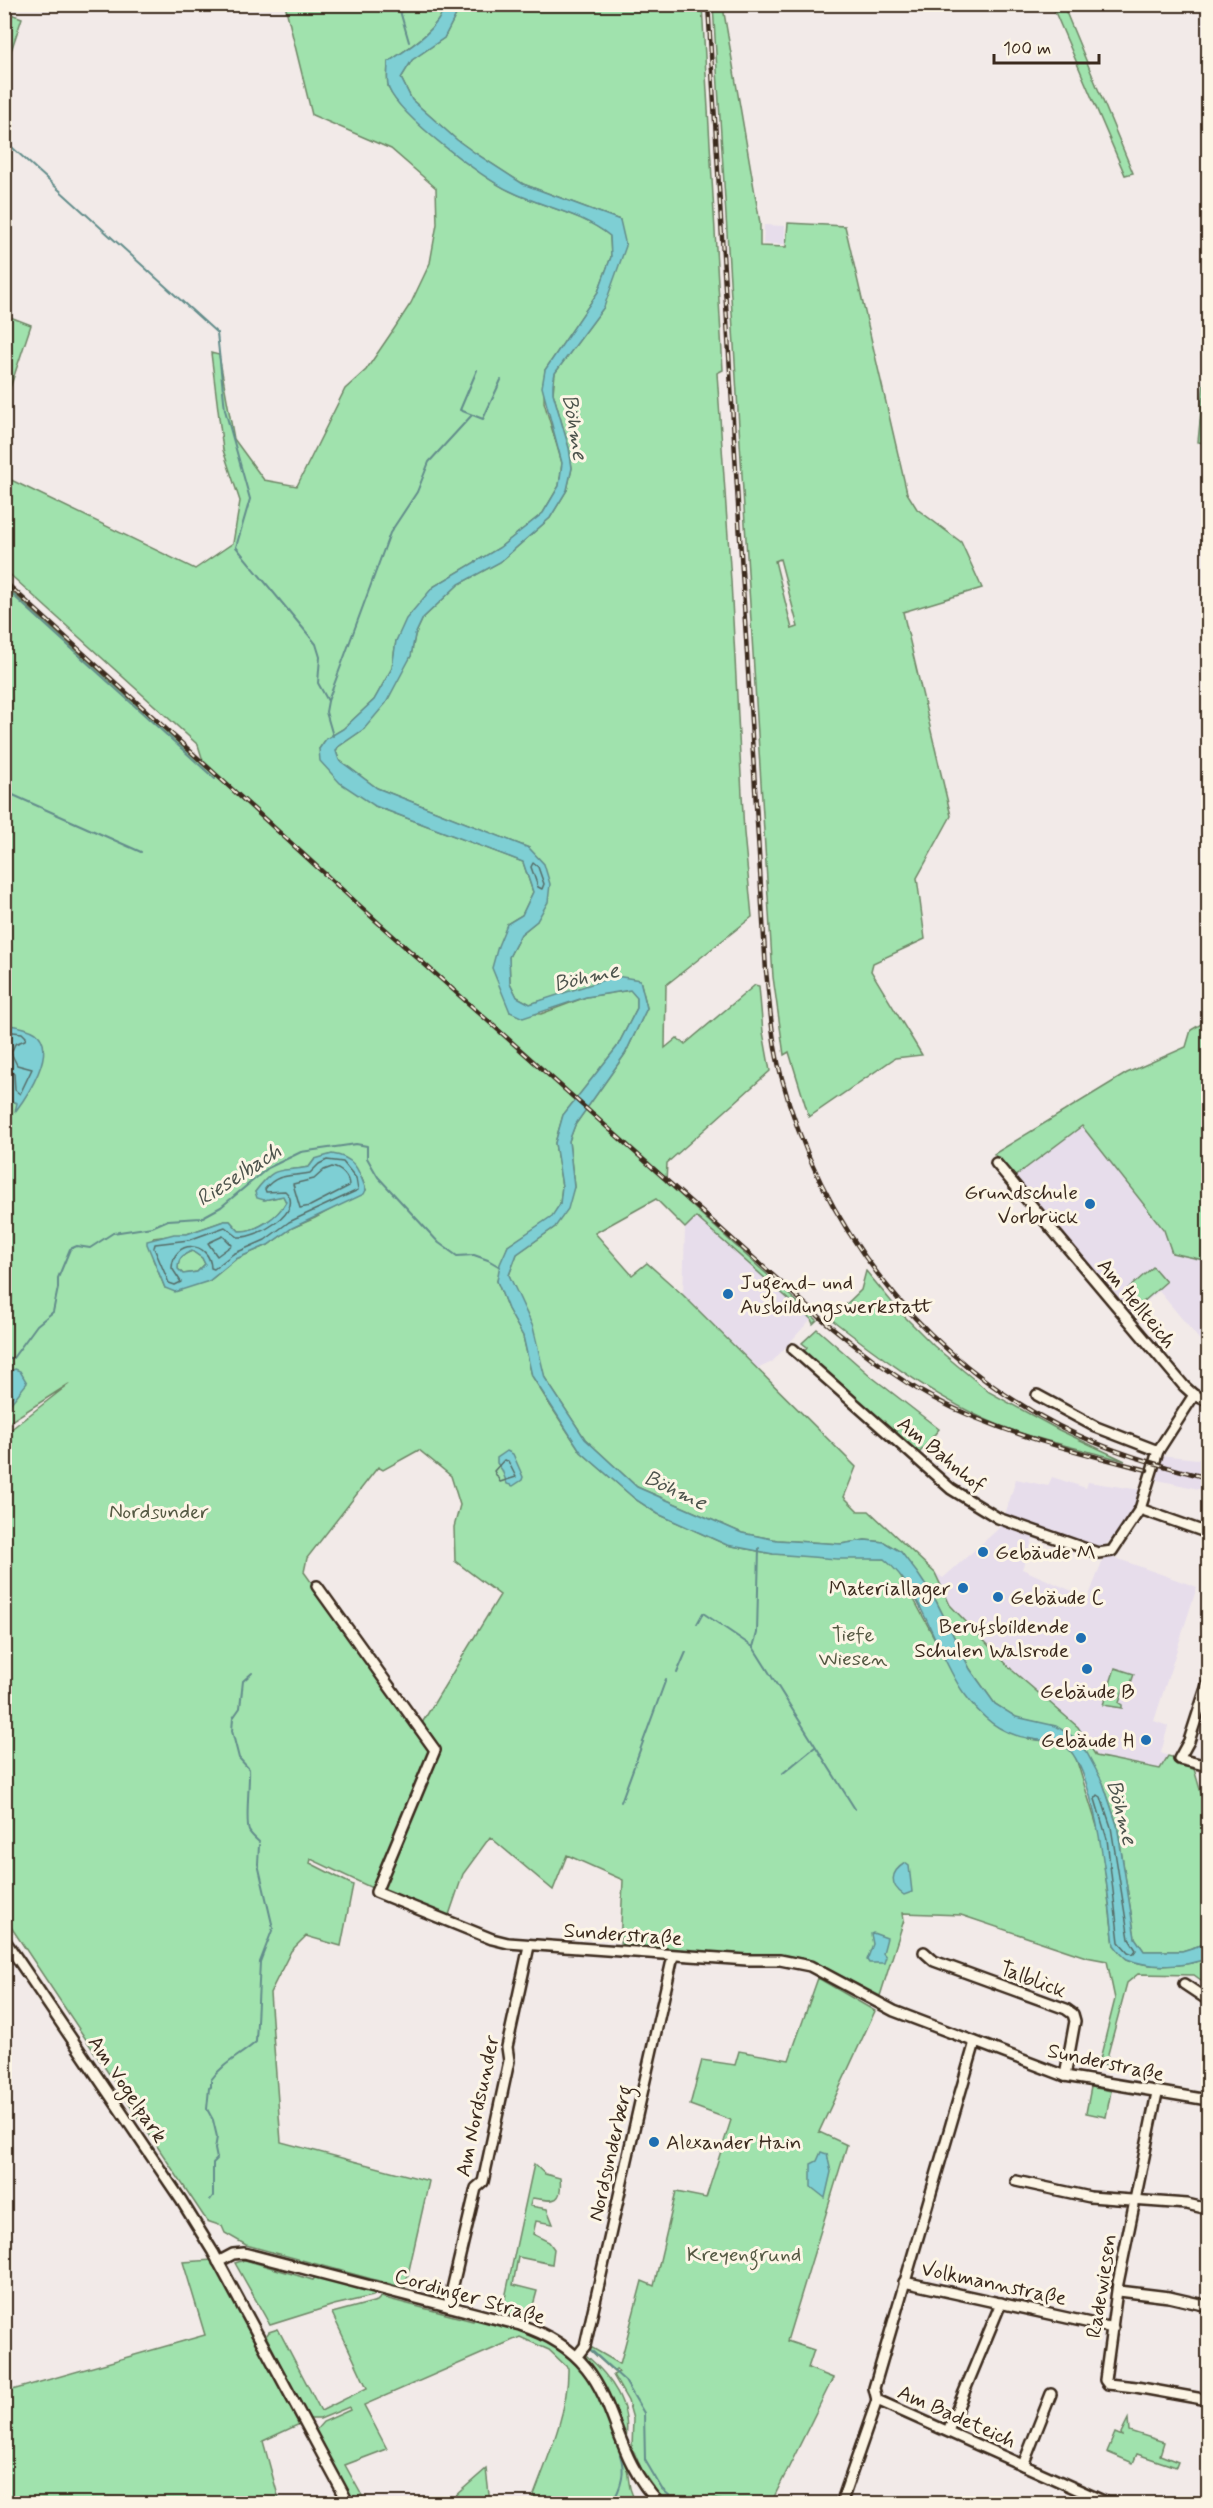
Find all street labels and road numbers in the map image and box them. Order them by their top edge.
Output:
street label: Am Hellteich [1090,1253,1182,1355]
street label: Am Bahnhof [891,1410,992,1499]
street label: Sunderstraße [563,1917,683,1953]
street label: Talblick [995,1954,1070,2005]
street label: Am Vogelpark [80,2030,174,2150]
street label: Am Nordsunder [449,2033,507,2180]
street label: Sunderstraße [1045,2037,1167,2089]
street label: Nordsunderberg [582,2082,642,2225]
street label: Radewiesen [1080,2232,1124,2340]
street label: Volkmannstraße [919,2255,1069,2313]
street label: Cordinger Straße [390,2262,548,2334]
street label: Am Badeteich [893,2378,1020,2455]

